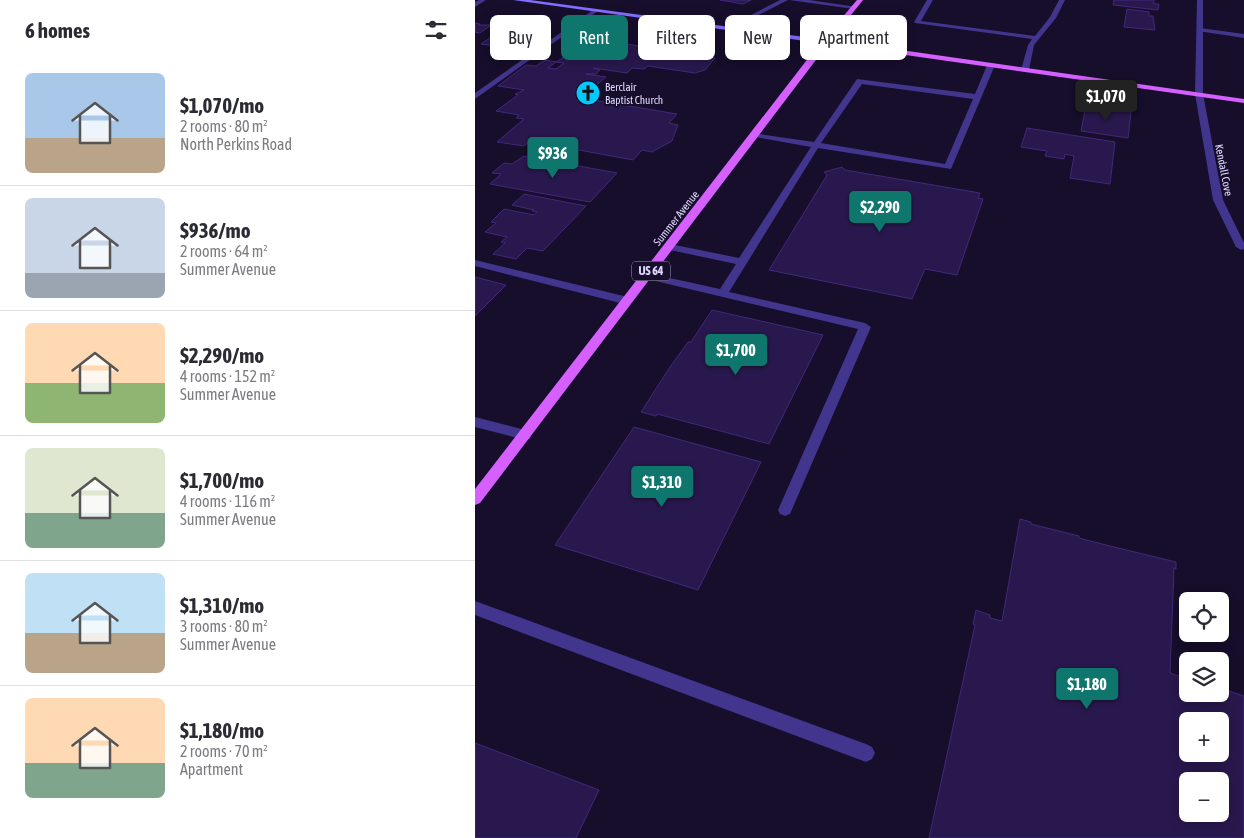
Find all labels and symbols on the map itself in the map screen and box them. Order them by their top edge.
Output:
church icon: Berclair Baptist Church [575,80,601,106]
pin: $1,070 [1065,80,1147,122]
place label: Berclair Baptist Church [605,81,663,106]
pin: $936 [523,136,583,179]
street label: Kendall Cove [1213,143,1235,197]
street label: Summer Avenue [651,188,701,248]
pin: $2,290 [839,190,921,233]
road number: US 64 [632,262,670,280]
pin: $1,700 [695,334,777,376]
pin: $1,310 [621,466,703,508]
pin: $1,180 [1046,668,1128,710]

